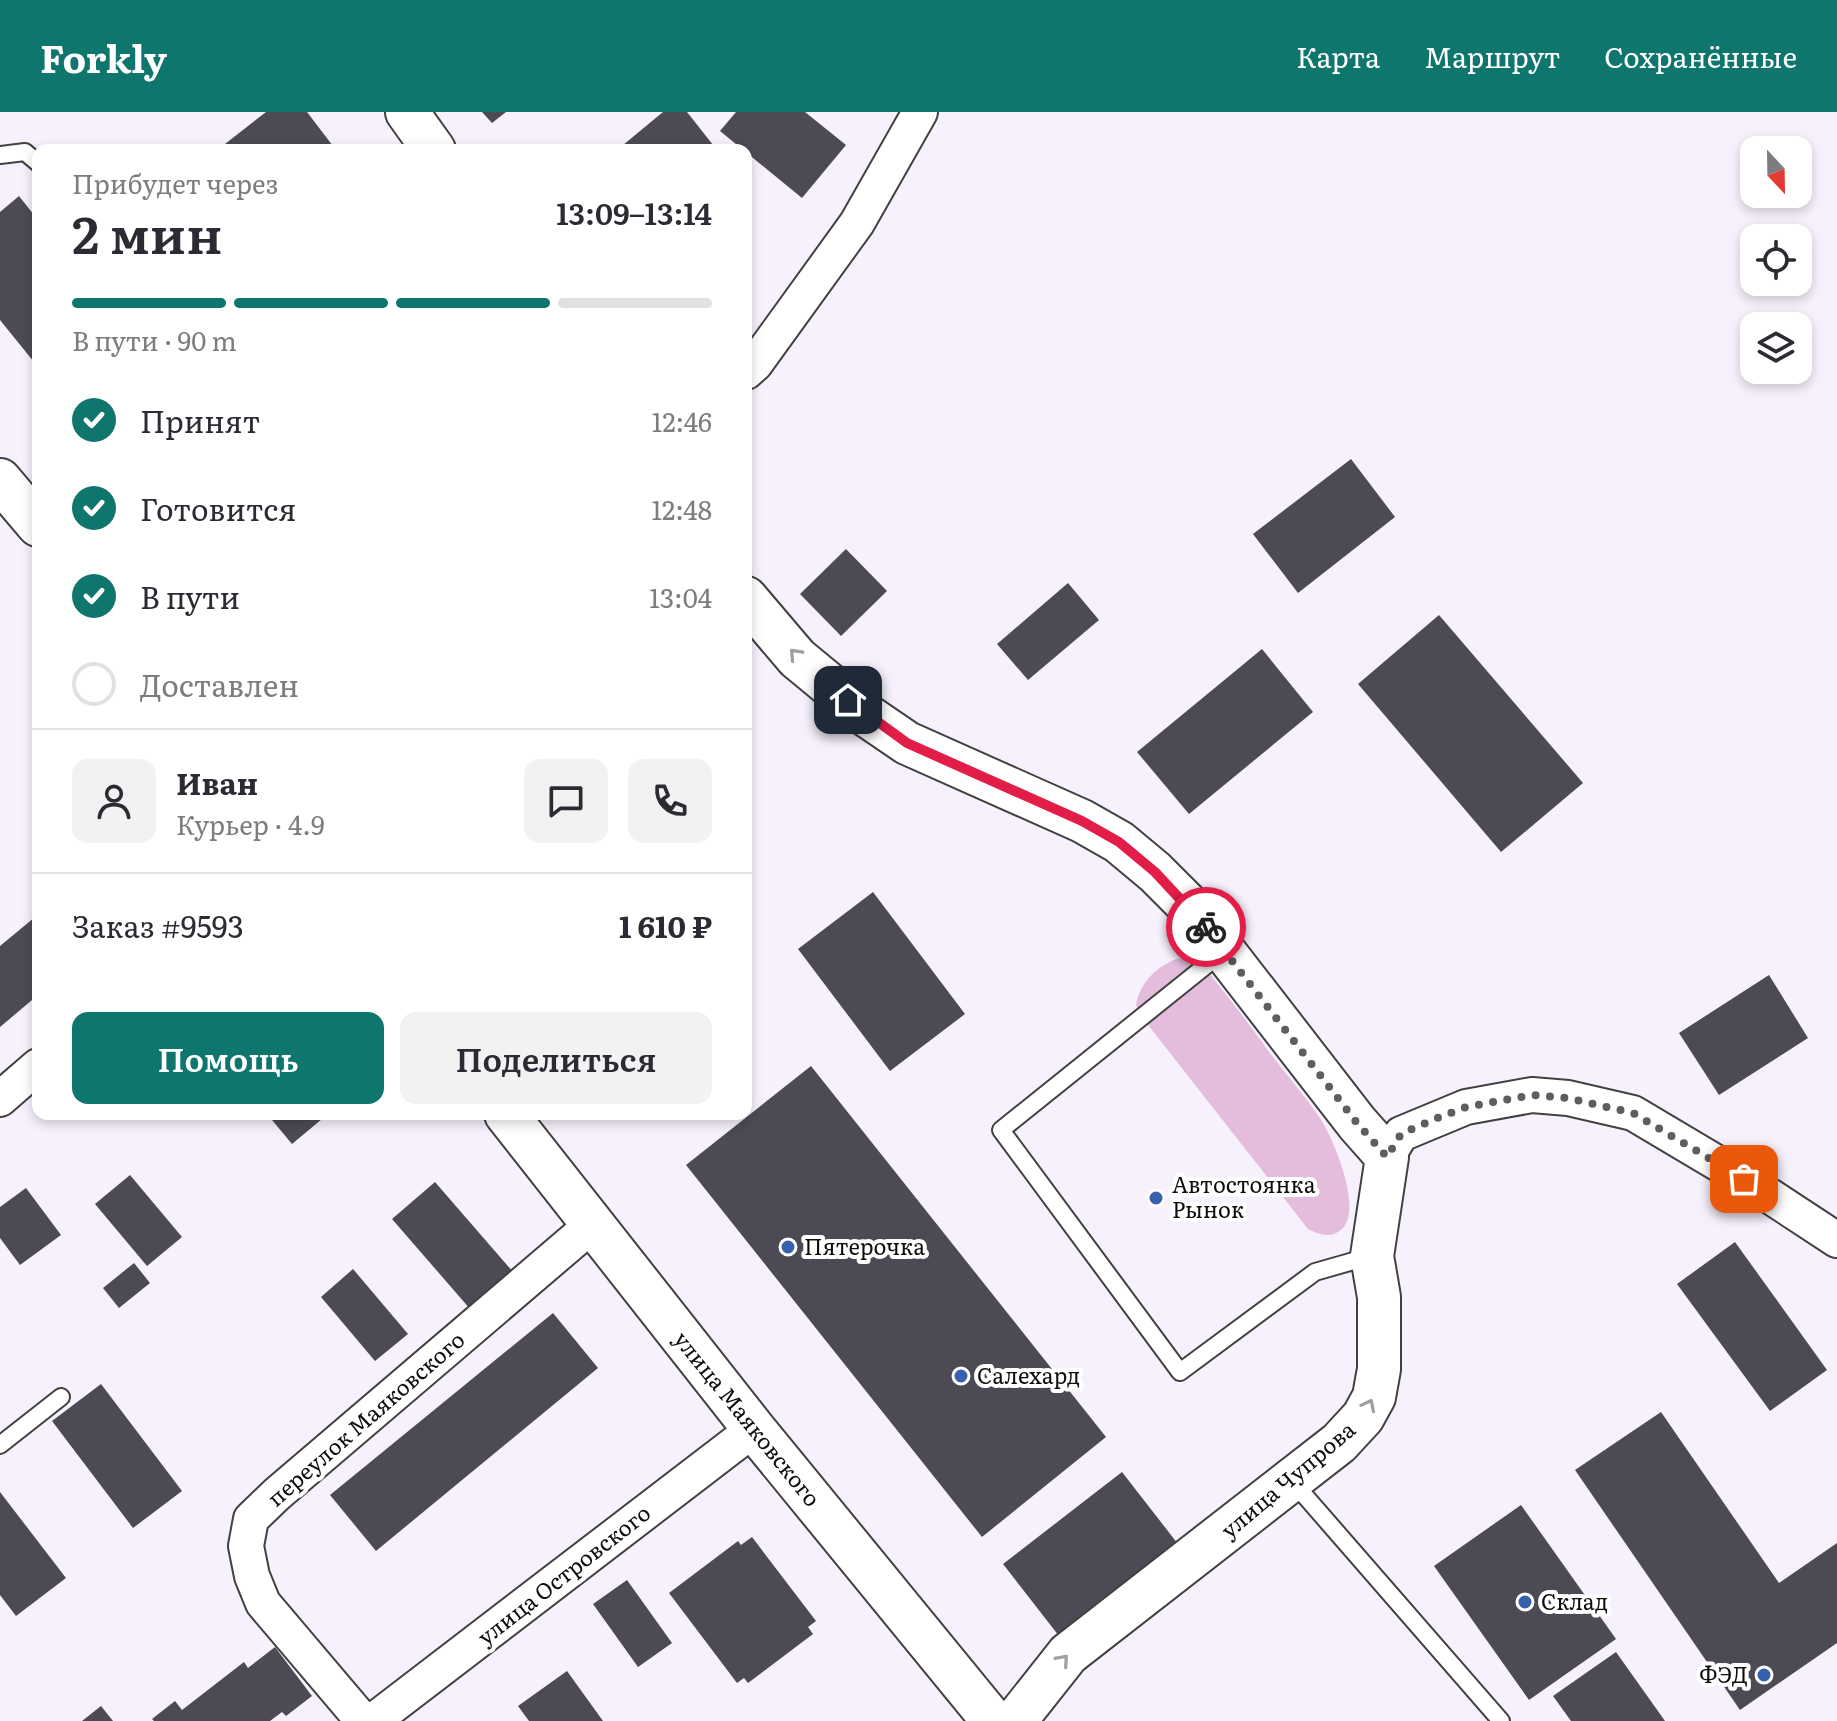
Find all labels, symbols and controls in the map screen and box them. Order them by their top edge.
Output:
text: Forkly [40,28,167,85]
text: Карта [1296,35,1380,77]
text: Маршрут [1424,35,1560,77]
text: Сохранённые [1604,35,1797,77]
north arrow [1740,136,1812,208]
map controls [1740,136,1812,384]
text: Прибудет через [72,163,278,202]
text: 13:09–13:14 [556,190,712,234]
text: 2 мин [72,193,222,270]
button: locate [1740,224,1812,296]
button: layers [1740,312,1812,384]
text: В пути · 90 m [72,320,237,359]
icon: check [72,398,116,442]
text: Принят [140,398,260,442]
text: 12:46 [652,401,712,440]
icon: check [72,486,116,530]
text: Готовится [140,486,296,530]
text: 12:48 [651,489,712,528]
icon: check [72,574,116,618]
text: В пути [140,574,240,618]
text: 13:04 [649,577,712,616]
one-way arrow [789,649,804,663]
text: Доставлен [140,662,299,706]
pin [814,666,882,734]
icon: home [826,678,870,722]
button: person [72,759,156,843]
button: chat [524,759,608,843]
button: phone [628,759,712,843]
text: Иван [176,760,258,804]
text: Курьер · 4.9 [176,804,325,843]
courier [1166,887,1246,967]
text: Заказ #9593 [72,903,244,947]
text: 1 610 ₽ [619,903,712,947]
icon: bike [1184,905,1228,949]
button: Помощь [72,1012,384,1104]
button: Поделиться [400,1012,712,1104]
pin [1710,1145,1778,1213]
icon: bag [1722,1157,1766,1201]
place label: Автостоянка Рынок [1172,1167,1316,1225]
marker: Автостоянка Рынок [1147,1189,1165,1207]
place label: Пятерочка [804,1229,925,1262]
marker: Пятерочка [779,1238,797,1256]
street label: переулок Маяковского [259,1323,471,1513]
street label: улица Маяковского [667,1323,829,1513]
place label: Салехард [977,1358,1080,1391]
marker: Салехард [952,1367,970,1385]
one-way arrow [1359,1399,1374,1413]
street label: улица Чупрова [1213,1412,1362,1545]
street label: улица Островского [470,1496,657,1652]
place label: Склад [1541,1584,1608,1617]
marker: Склад [1516,1593,1534,1611]
one-way arrow [1054,1655,1068,1670]
place label: ФЭД [1699,1657,1748,1690]
marker: ФЭД [1755,1666,1773,1684]

